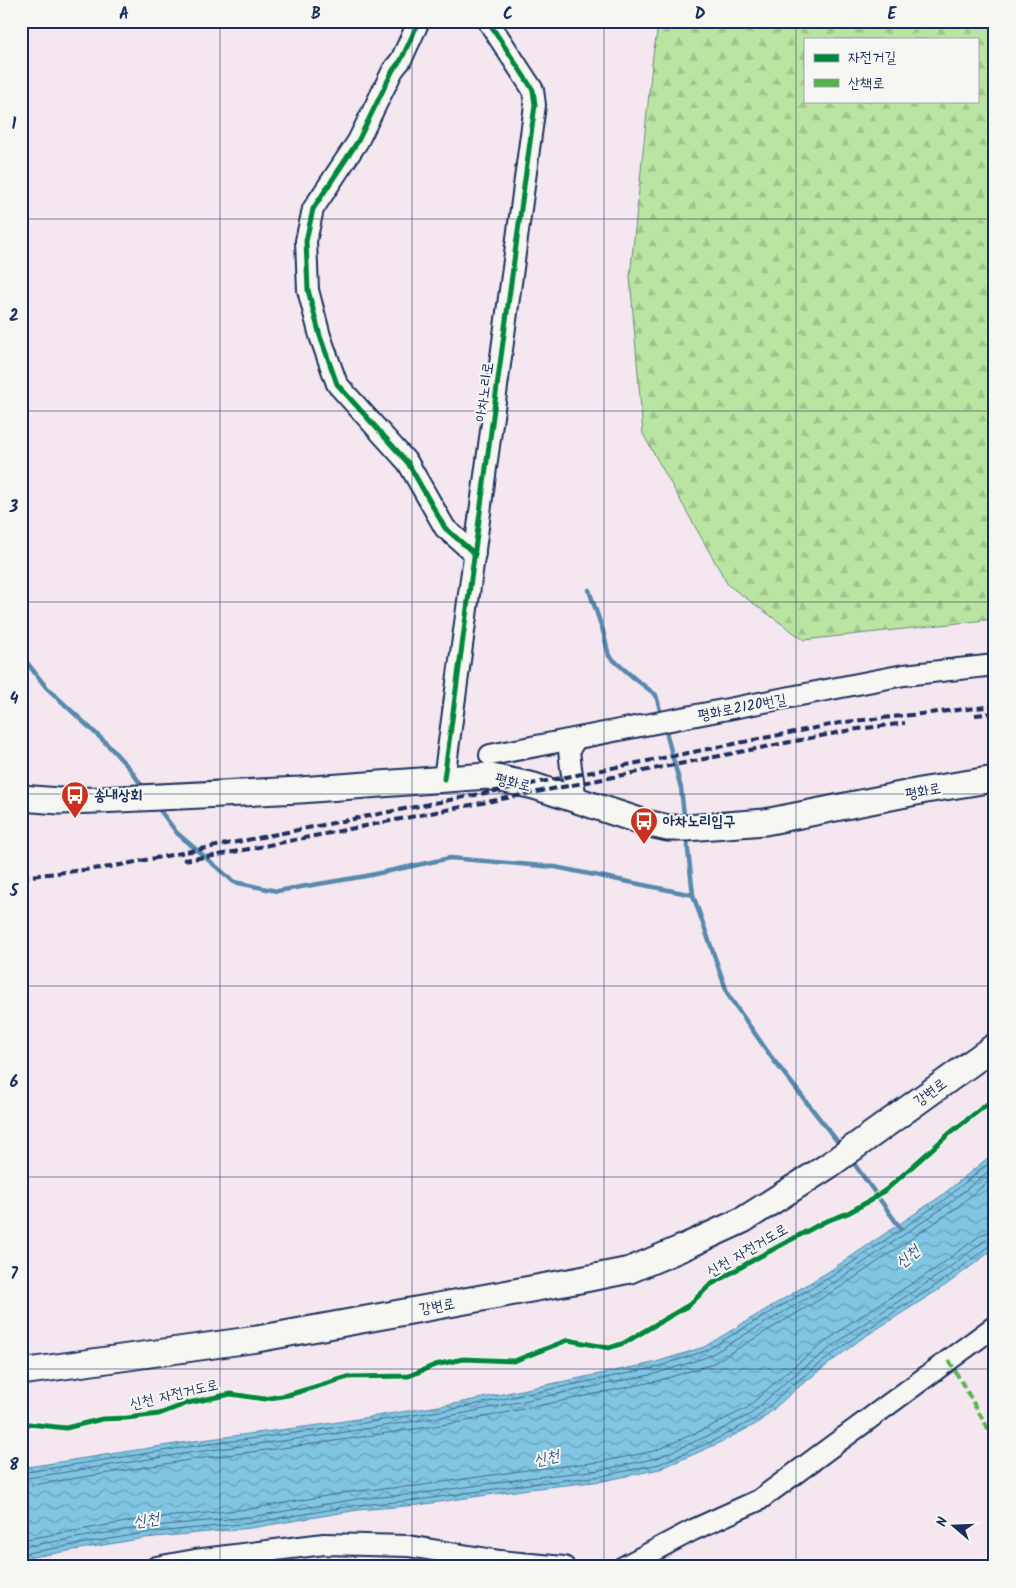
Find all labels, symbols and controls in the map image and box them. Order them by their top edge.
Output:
text: A [119,2,129,27]
text: B [311,2,321,27]
text: C [503,2,513,27]
text: D [695,2,706,27]
text: E [888,2,898,27]
legend [804,38,978,102]
text: 자전거길 [848,46,896,70]
text: 산책로 [848,72,884,96]
text: 1 [12,112,17,137]
text: 2 [9,304,19,329]
street label: 아차노리로 [469,361,501,424]
text: 3 [9,495,19,520]
text: 4 [10,687,19,712]
street label: 평화로2120번길 [696,688,789,728]
street label: 평화로 [492,767,533,799]
street label: 평화로 [903,777,943,807]
bus stop icon: 송내상회 [60,780,90,819]
place label: 송내상회 [94,784,142,808]
bus stop icon: 아차노리입구 [629,806,659,845]
place label: 아차노리입구 [662,810,735,834]
text: 5 [9,879,20,904]
text: 6 [10,1070,19,1095]
street label: 강변로 [909,1072,952,1113]
street label: 신천 자전거도로 [702,1218,793,1284]
water label: 신천 [890,1238,927,1275]
text: 7 [10,1262,18,1287]
street label: 강변로 [417,1292,457,1322]
street label: 신천 자전거도로 [127,1373,221,1417]
water label: 신천 [531,1443,564,1473]
text: 8 [9,1453,19,1478]
north arrow [928,1500,978,1550]
water label: 신천 [132,1506,163,1535]
text: N [931,1514,955,1530]

